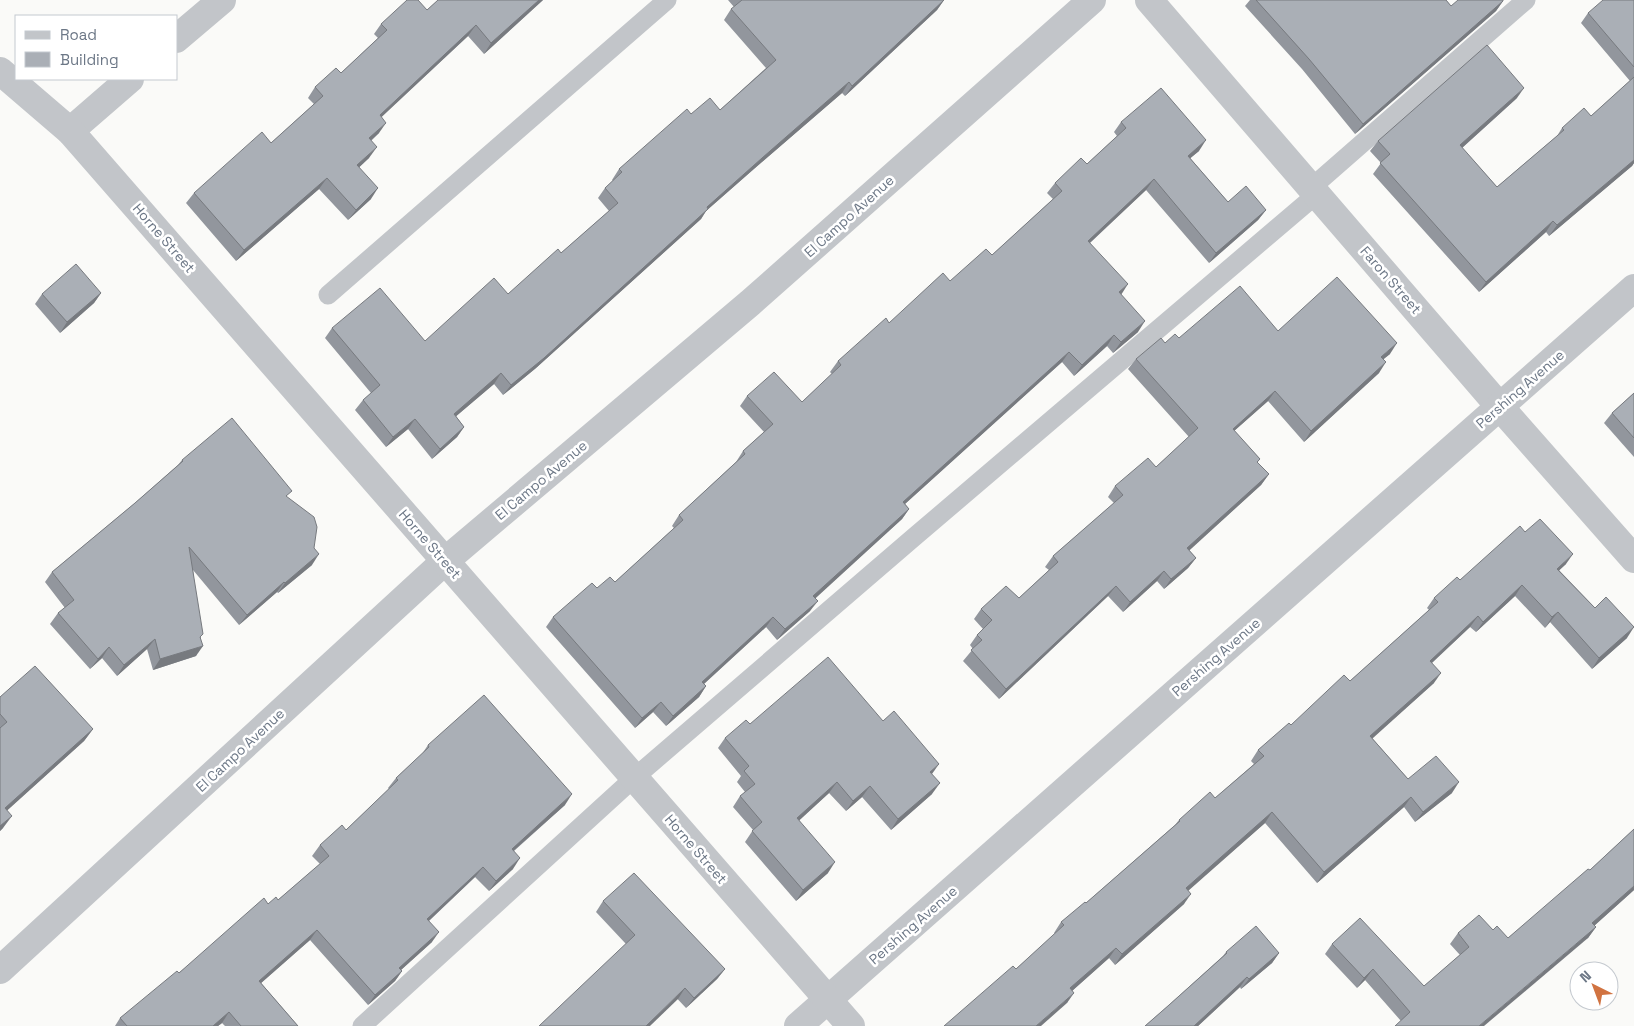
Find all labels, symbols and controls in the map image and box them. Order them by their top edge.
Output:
legend [15,15,178,80]
text: Road [60,25,97,44]
text: Building [60,50,119,69]
street label: El Campo Avenue [800,171,898,261]
street label: Horne Street [129,200,199,276]
street label: Faron Street [1357,242,1425,318]
street label: Pershing Avenue [1472,346,1568,432]
street label: El Campo Avenue [491,436,591,524]
street label: Horne Street [395,506,465,582]
street label: Pershing Avenue [1168,614,1264,700]
street label: El Campo Avenue [192,704,288,796]
street label: Horne Street [661,811,731,887]
street label: Pershing Avenue [865,882,961,968]
north arrow [1569,961,1619,1011]
text: N [1576,967,1595,986]

